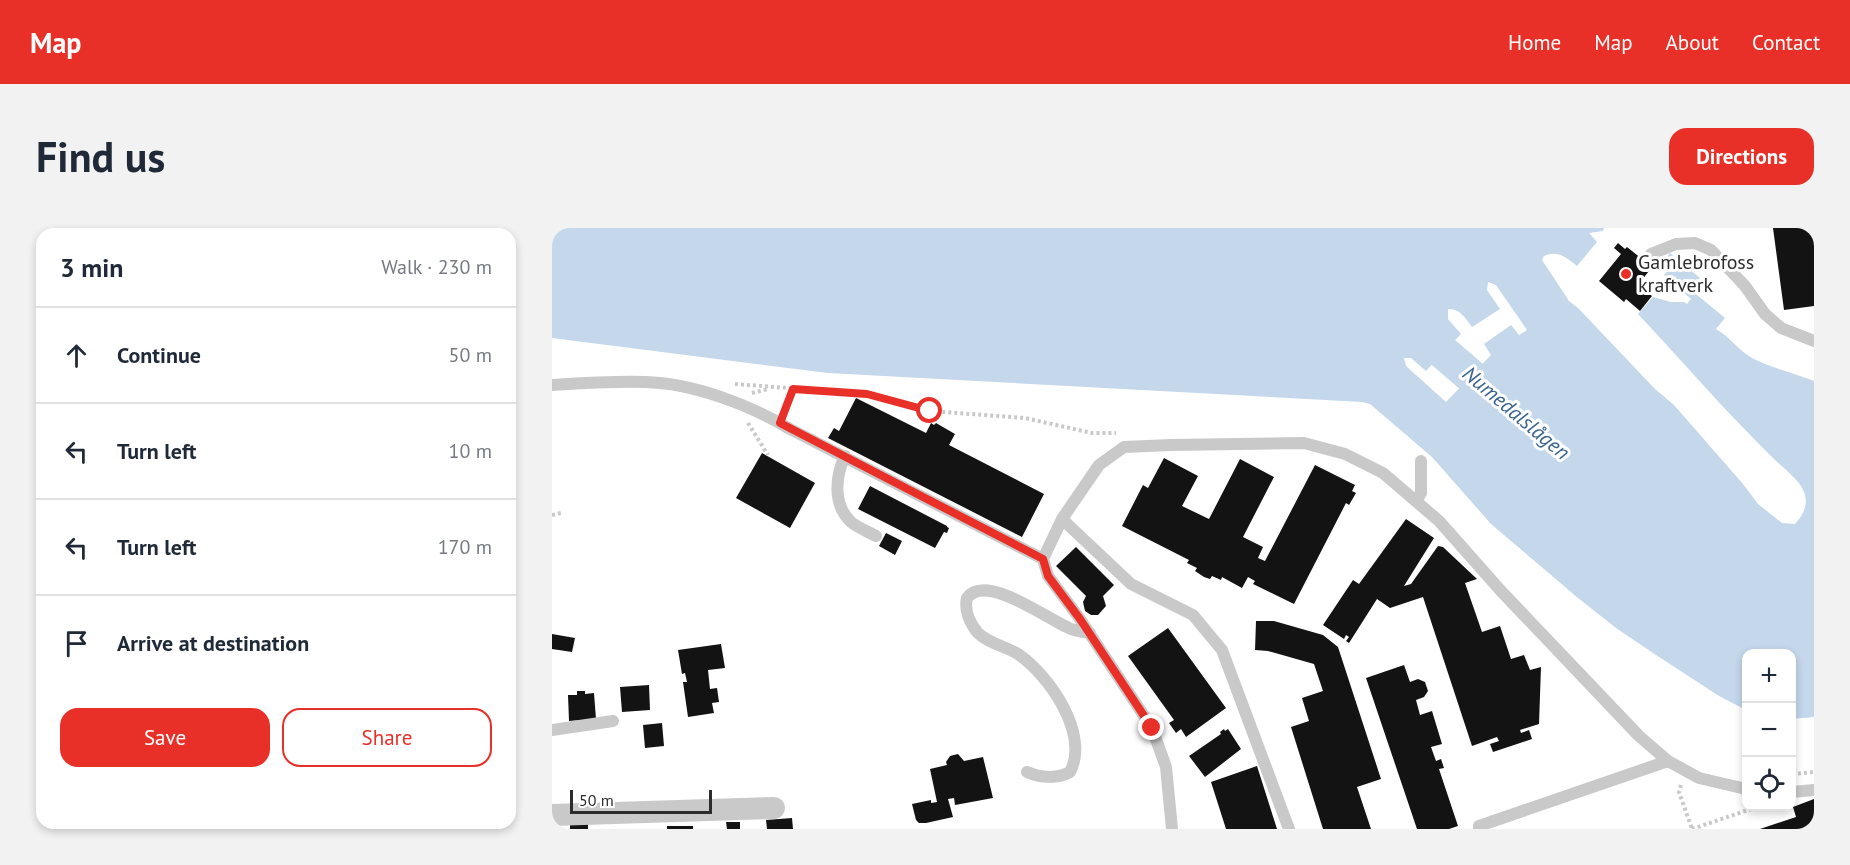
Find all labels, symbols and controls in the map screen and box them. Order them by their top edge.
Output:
text: Map [30,24,81,61]
text: Home [1508,29,1561,56]
text: Map [1594,29,1633,56]
text: About [1666,29,1719,56]
text: Contact [1752,29,1820,56]
button: Directions [1669,128,1814,185]
text: Find us [36,129,165,184]
place label: Gamlebrofoss kraftverk [1638,249,1754,298]
text: 3 min [60,251,123,284]
text: Walk · 230 m [381,254,492,280]
marker: Gamlebrofoss kraftverk [1619,267,1633,281]
icon: ahead [60,339,93,372]
text: Continue [117,341,201,369]
text: 50 m [449,342,492,368]
water label: Numedalslågen [1457,360,1576,465]
route start [916,397,942,423]
icon: left [60,435,93,468]
text: Turn left [117,437,197,465]
text: 10 m [449,438,492,464]
icon: left [60,531,93,564]
text: Turn left [117,533,197,561]
text: 170 m [438,534,492,560]
icon: arrive [60,627,93,660]
text: Arrive at destination [117,629,309,657]
map controls [1742,649,1796,811]
button: + [1742,649,1796,703]
button: − [1742,703,1796,757]
button: Save [60,708,270,767]
button: Share [282,708,492,767]
route end [1138,714,1164,740]
button: locate [1742,757,1796,811]
scale bar [570,787,712,814]
text: 50 m [579,790,614,810]

